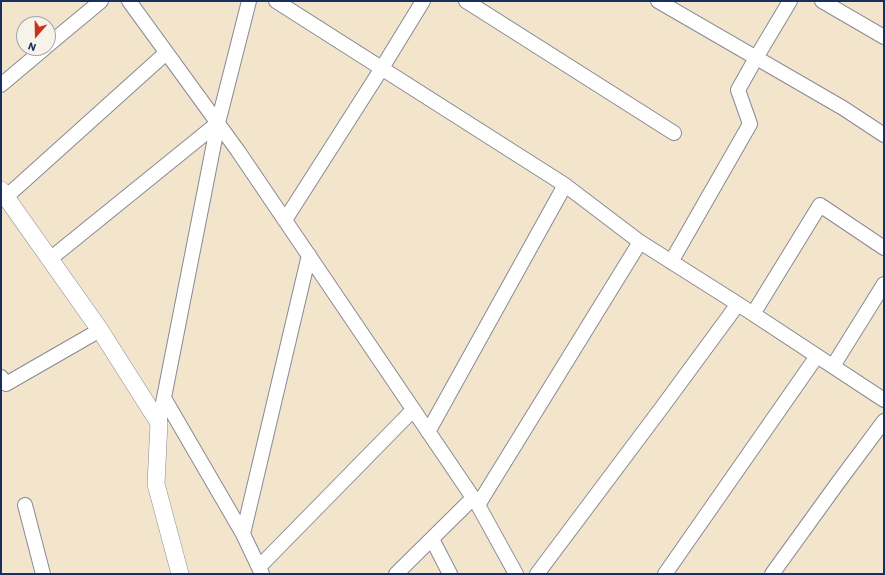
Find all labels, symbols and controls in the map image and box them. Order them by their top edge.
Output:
north arrow [16,16,56,56]
text: N [26,39,38,54]

